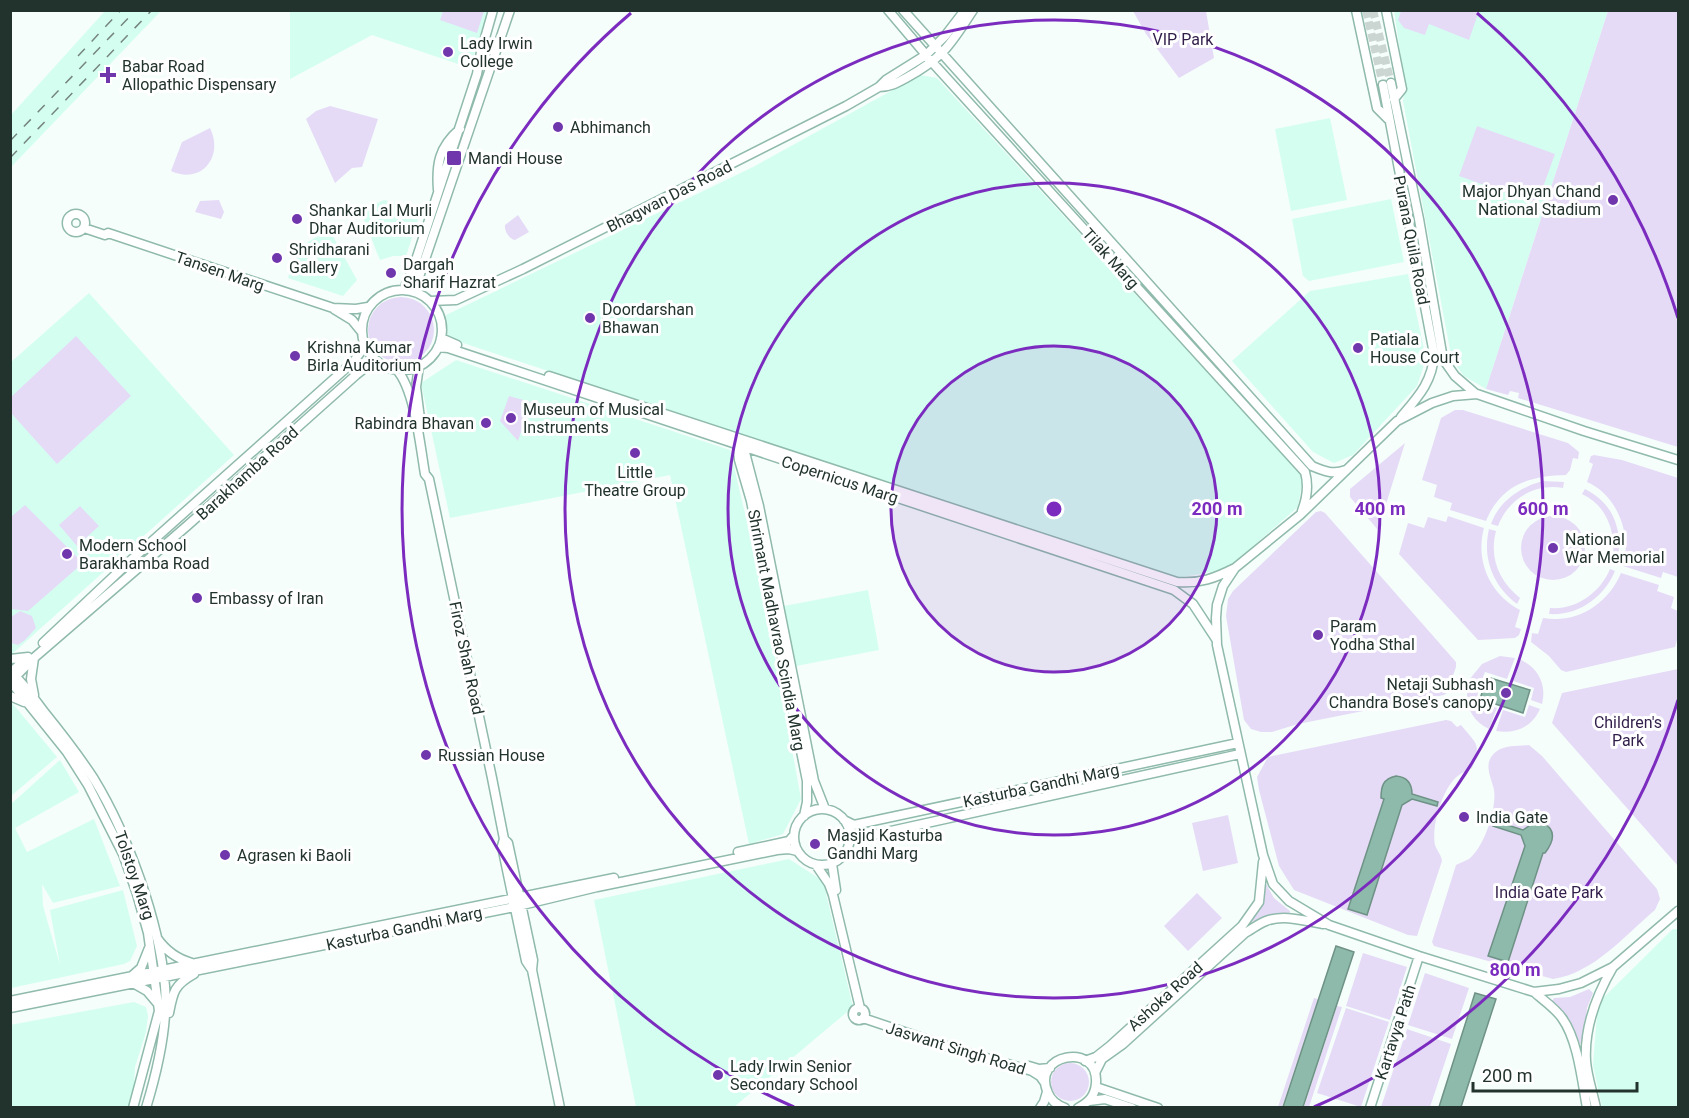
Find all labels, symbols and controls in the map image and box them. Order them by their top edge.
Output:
park label: VIP Park [1153,30,1214,49]
place label: Lady Irwin College [460,34,533,71]
marker: Lady Irwin College [441,45,455,59]
place label: Babar Road Allopathic Dispensary [122,57,277,94]
marker: Babar Road Allopathic Dispensary [99,66,117,84]
place label: Abhimanch [570,118,651,137]
marker: Abhimanch [551,120,565,134]
marker: Mandi House [445,149,463,167]
place label: Mandi House [468,149,563,168]
street label: Bhagwan Das Road [603,157,735,236]
street label: Purana Quila Road [1390,174,1433,306]
place label: Major Dhyan Chand National Stadium [1462,182,1601,219]
marker: Major Dhyan Chand National Stadium [1606,193,1620,207]
place label: Shankar Lal Murli Dhar Auditorium [309,201,432,238]
marker: Shankar Lal Murli Dhar Auditorium [290,212,304,226]
street label: Tilak Marg [1078,224,1143,293]
place label: Shridharani Gallery [289,240,370,277]
street label: Tansen Marg [173,247,267,296]
marker: Shridharani Gallery [270,251,284,265]
place label: Dargah Sharif Hazrat [403,255,496,292]
marker: Dargah Sharif Hazrat [384,266,398,280]
place label: Doordarshan Bhawan [602,300,694,337]
marker: Doordarshan Bhawan [583,311,597,325]
place label: Patiala House Court [1370,330,1459,367]
place label: Krishna Kumar Birla Auditorium [307,338,421,375]
marker: Patiala House Court [1351,341,1365,355]
marker: Krishna Kumar Birla Auditorium [288,349,302,363]
place label: Museum of Musical Instruments [523,400,664,437]
marker: Museum of Musical Instruments [504,411,518,425]
place label: Rabindra Bhavan [354,414,474,433]
marker: Rabindra Bhavan [479,416,493,430]
street label: Barakhamba Road [192,423,302,524]
marker: Little Theatre Group [628,446,642,460]
street label: Copernicus Marg [779,452,901,507]
place label: Little Theatre Group [584,463,686,500]
text: 200 m [1191,498,1243,519]
text: 400 m [1354,498,1406,519]
text: 600 m [1517,498,1569,519]
centre of rings [1044,499,1064,519]
street label: Shrimant Madhavrao Scindia Marg [744,508,809,752]
place label: National War Memorial [1565,530,1665,567]
place label: Modern School Barakhamba Road [79,536,210,573]
marker: National War Memorial [1546,541,1560,555]
marker: Modern School Barakhamba Road [60,547,74,561]
place label: Embassy of Iran [209,589,324,608]
marker: Embassy of Iran [190,591,204,605]
street label: Firoz Shah Road [445,600,488,717]
place label: Param Yodha Sthal [1330,617,1415,654]
marker: Param Yodha Sthal [1311,628,1325,642]
place label: Netaji Subhash Chandra Bose's canopy [1329,675,1494,712]
marker: Netaji Subhash Chandra Bose's canopy [1499,686,1513,700]
park label: Children's Park [1594,713,1662,750]
place label: Russian House [438,746,545,765]
marker: Russian House [419,748,433,762]
street label: Kasturba Gandhi Marg [961,760,1121,811]
place label: India Gate [1476,808,1548,827]
marker: India Gate [1457,810,1471,824]
place label: Masjid Kasturba Gandhi Marg [827,826,943,863]
street label: Tolstoy Marg [110,828,159,922]
marker: Masjid Kasturba Gandhi Marg [808,837,822,851]
place label: Agrasen ki Baoli [237,846,351,865]
marker: Agrasen ki Baoli [218,848,232,862]
park label: India Gate Park [1495,883,1604,902]
street label: Kasturba Gandhi Marg [324,903,484,954]
street label: Ashoka Road [1124,958,1207,1035]
text: 800 m [1489,959,1541,980]
street label: Kartavya Path [1371,982,1420,1082]
street label: Jaswant Singh Road [884,1018,1028,1079]
scale bar [1473,1055,1636,1093]
place label: Lady Irwin Senior Secondary School [730,1057,858,1094]
text: 200 m [1482,1065,1533,1086]
marker: Lady Irwin Senior Secondary School [711,1068,725,1082]

